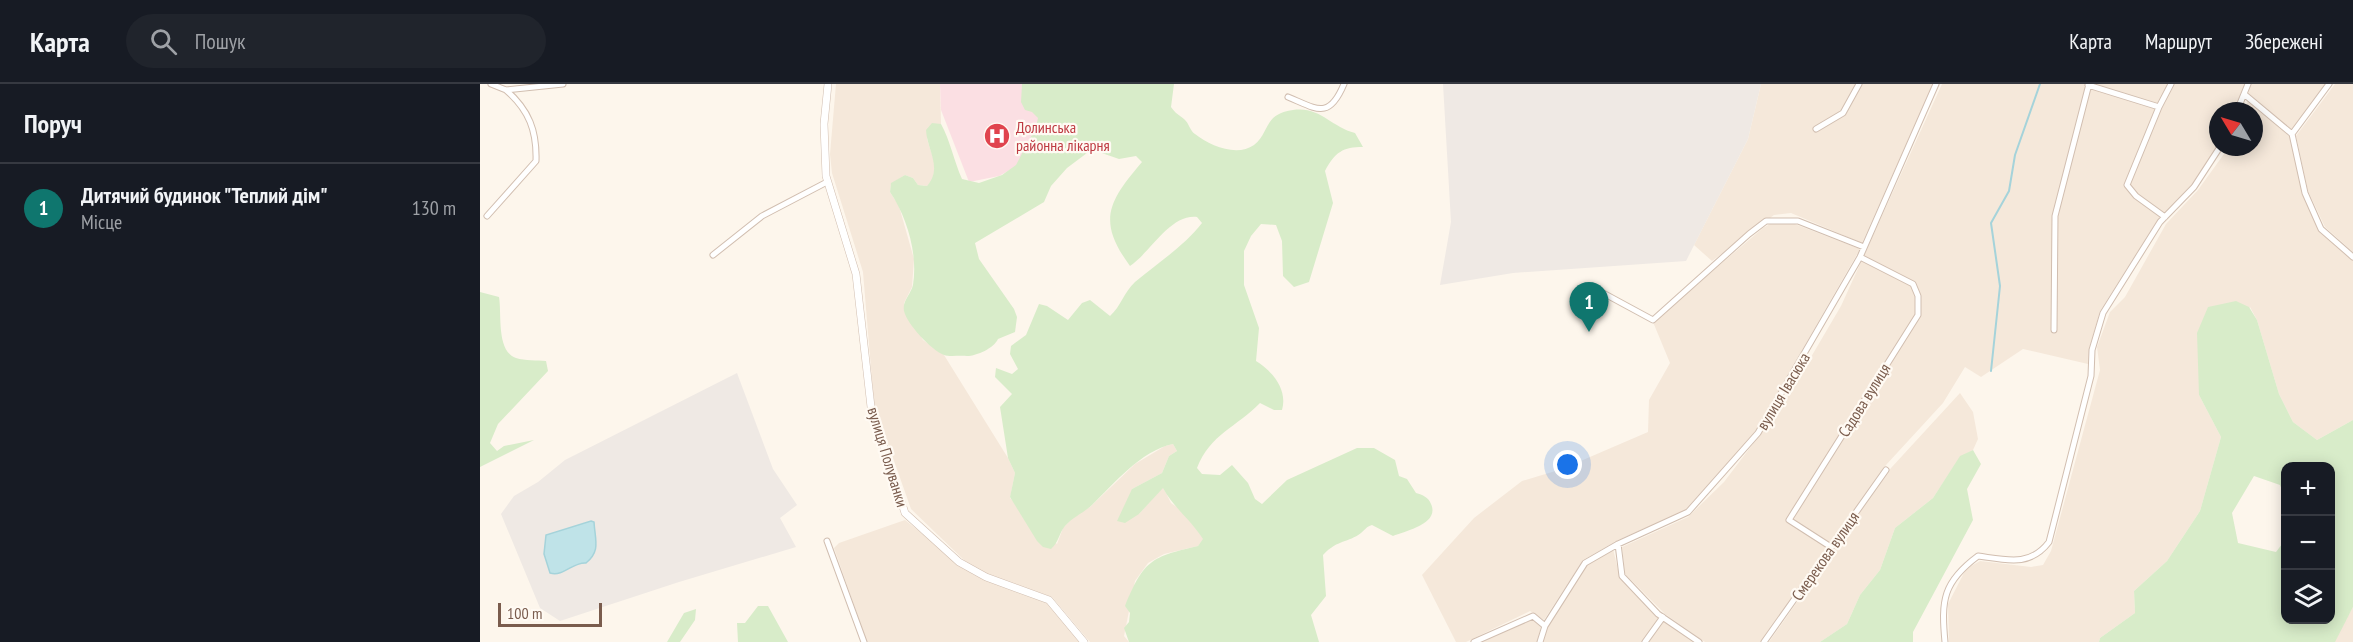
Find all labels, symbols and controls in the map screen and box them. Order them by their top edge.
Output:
search box [126,14,546,68]
text: Карта [30,23,90,60]
icon: search [147,25,180,58]
text: Пошук [195,27,246,55]
text: Карта [2069,28,2112,55]
text: Маршрут [2145,28,2212,55]
text: Збережені [2245,28,2323,55]
north arrow [2209,102,2263,156]
text: Поруч [24,107,82,140]
place label: Долинська районна лікарня [1016,117,1110,155]
hospital icon: Долинська районна лікарня [982,121,1012,151]
text: Дитячий будинок "Теплий дім" [81,181,328,209]
text: 1 [39,195,48,221]
text: 130 m [412,195,456,221]
text: Місце [81,209,122,235]
pin: 1 [1570,282,1608,332]
street label: вулиця Івасюка [1752,349,1814,433]
street label: Садова вулиця [1834,360,1894,440]
street label: вулиця Полуванки [863,405,913,509]
your location [1553,450,1582,479]
map controls [2281,462,2335,624]
button: + [2281,462,2335,516]
street label: Смерекова вулиця [1787,508,1863,604]
button: − [2281,516,2335,570]
button: layers [2281,570,2335,624]
scale bar [498,600,602,628]
text: 100 m [507,603,542,623]

